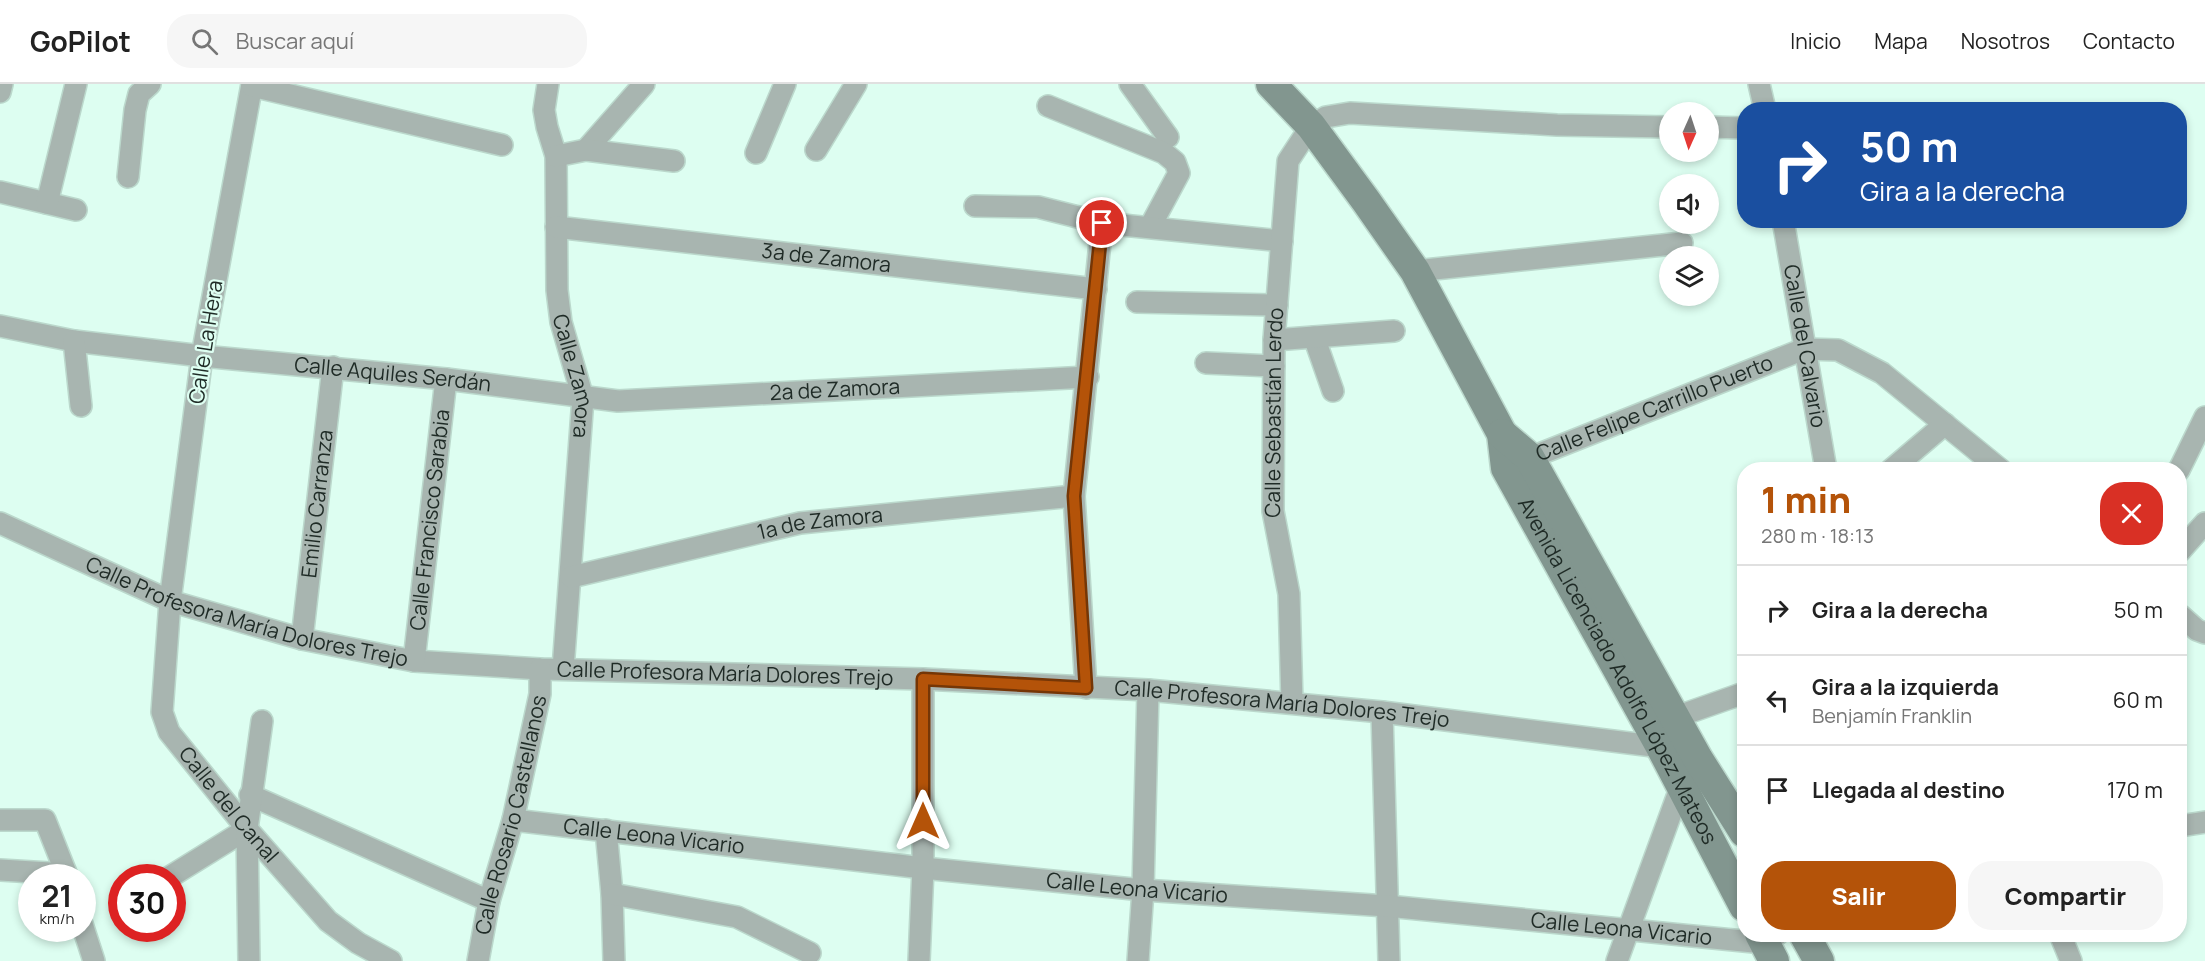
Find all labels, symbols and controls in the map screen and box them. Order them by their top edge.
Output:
search box [167,14,587,68]
text: GoPilot [30,22,131,60]
icon: search [188,25,221,58]
text: Buscar aquí [236,26,354,56]
text: Inicio [1790,27,1841,55]
text: Mapa [1874,27,1928,55]
text: Nosotros [1961,27,2050,55]
text: Contacto [2083,27,2175,55]
north arrow [1659,102,1719,162]
map controls [1659,102,1719,306]
text: 50 m [1860,117,1958,175]
icon: right [1761,126,1839,204]
text: Gira a la derecha [1860,172,2065,209]
button: sound [1659,174,1719,234]
pin [1076,197,1127,248]
icon: arrive [1085,206,1118,239]
street label: 3a de Zamora [760,236,893,278]
button: layers [1659,246,1719,306]
street label: Calle del Calvario [1778,262,1833,430]
street label: Calle La Hera [181,278,229,406]
street label: Calle Sebastián Lerdo [1258,306,1290,518]
street label: Calle Zamora [546,311,600,439]
street label: Calle Felipe Carrillo Puerto [1531,348,1777,467]
street label: Calle Aquiles Serdán [293,350,493,398]
street label: 2a de Zamora [769,372,901,406]
street label: Calle Francisco Sarabia [403,408,455,632]
street label: Emilio Carranza [294,428,339,579]
text: 1 min [1761,475,1851,524]
button: close [2100,482,2163,545]
street label: Avenida Licenciado Adolfo López Mateos [1512,492,1724,849]
street label: 1a de Zamora [754,500,884,546]
text: 280 m · 18:13 [1761,522,1874,549]
street label: Calle Profesora María Dolores Trejo [82,549,411,673]
icon: right [1761,594,1794,627]
text: Gira a la derecha [1812,595,1988,625]
text: 50 m [2114,595,2163,625]
street label: Calle Profesora María Dolores Trejo [557,654,894,691]
text: Gira a la izquierda [1812,672,1999,702]
street label: Calle Profesora María Dolores Trejo [1114,673,1451,733]
icon: left [1761,684,1794,717]
text: 60 m [2113,685,2163,715]
street label: Calle Rosario Castellanos [468,692,552,937]
text: Benjamín Franklin [1812,702,1972,729]
street label: Calle del Canal [173,740,285,868]
icon: arrive [1761,774,1794,807]
text: Llegada al destino [1812,775,2005,805]
text: 170 m [2107,775,2163,805]
position arrow [891,789,955,853]
street label: Calle Leona Vicario [562,811,746,860]
button: Salir [1761,861,1956,930]
button: Compartir [1968,861,2163,930]
speed limit sign: 30 [108,864,186,942]
street label: Calle Leona Vicario [1045,865,1229,909]
text: 21 [41,875,73,916]
street label: Calle Leona Vicario [1530,905,1714,951]
text: km/h [40,908,74,929]

